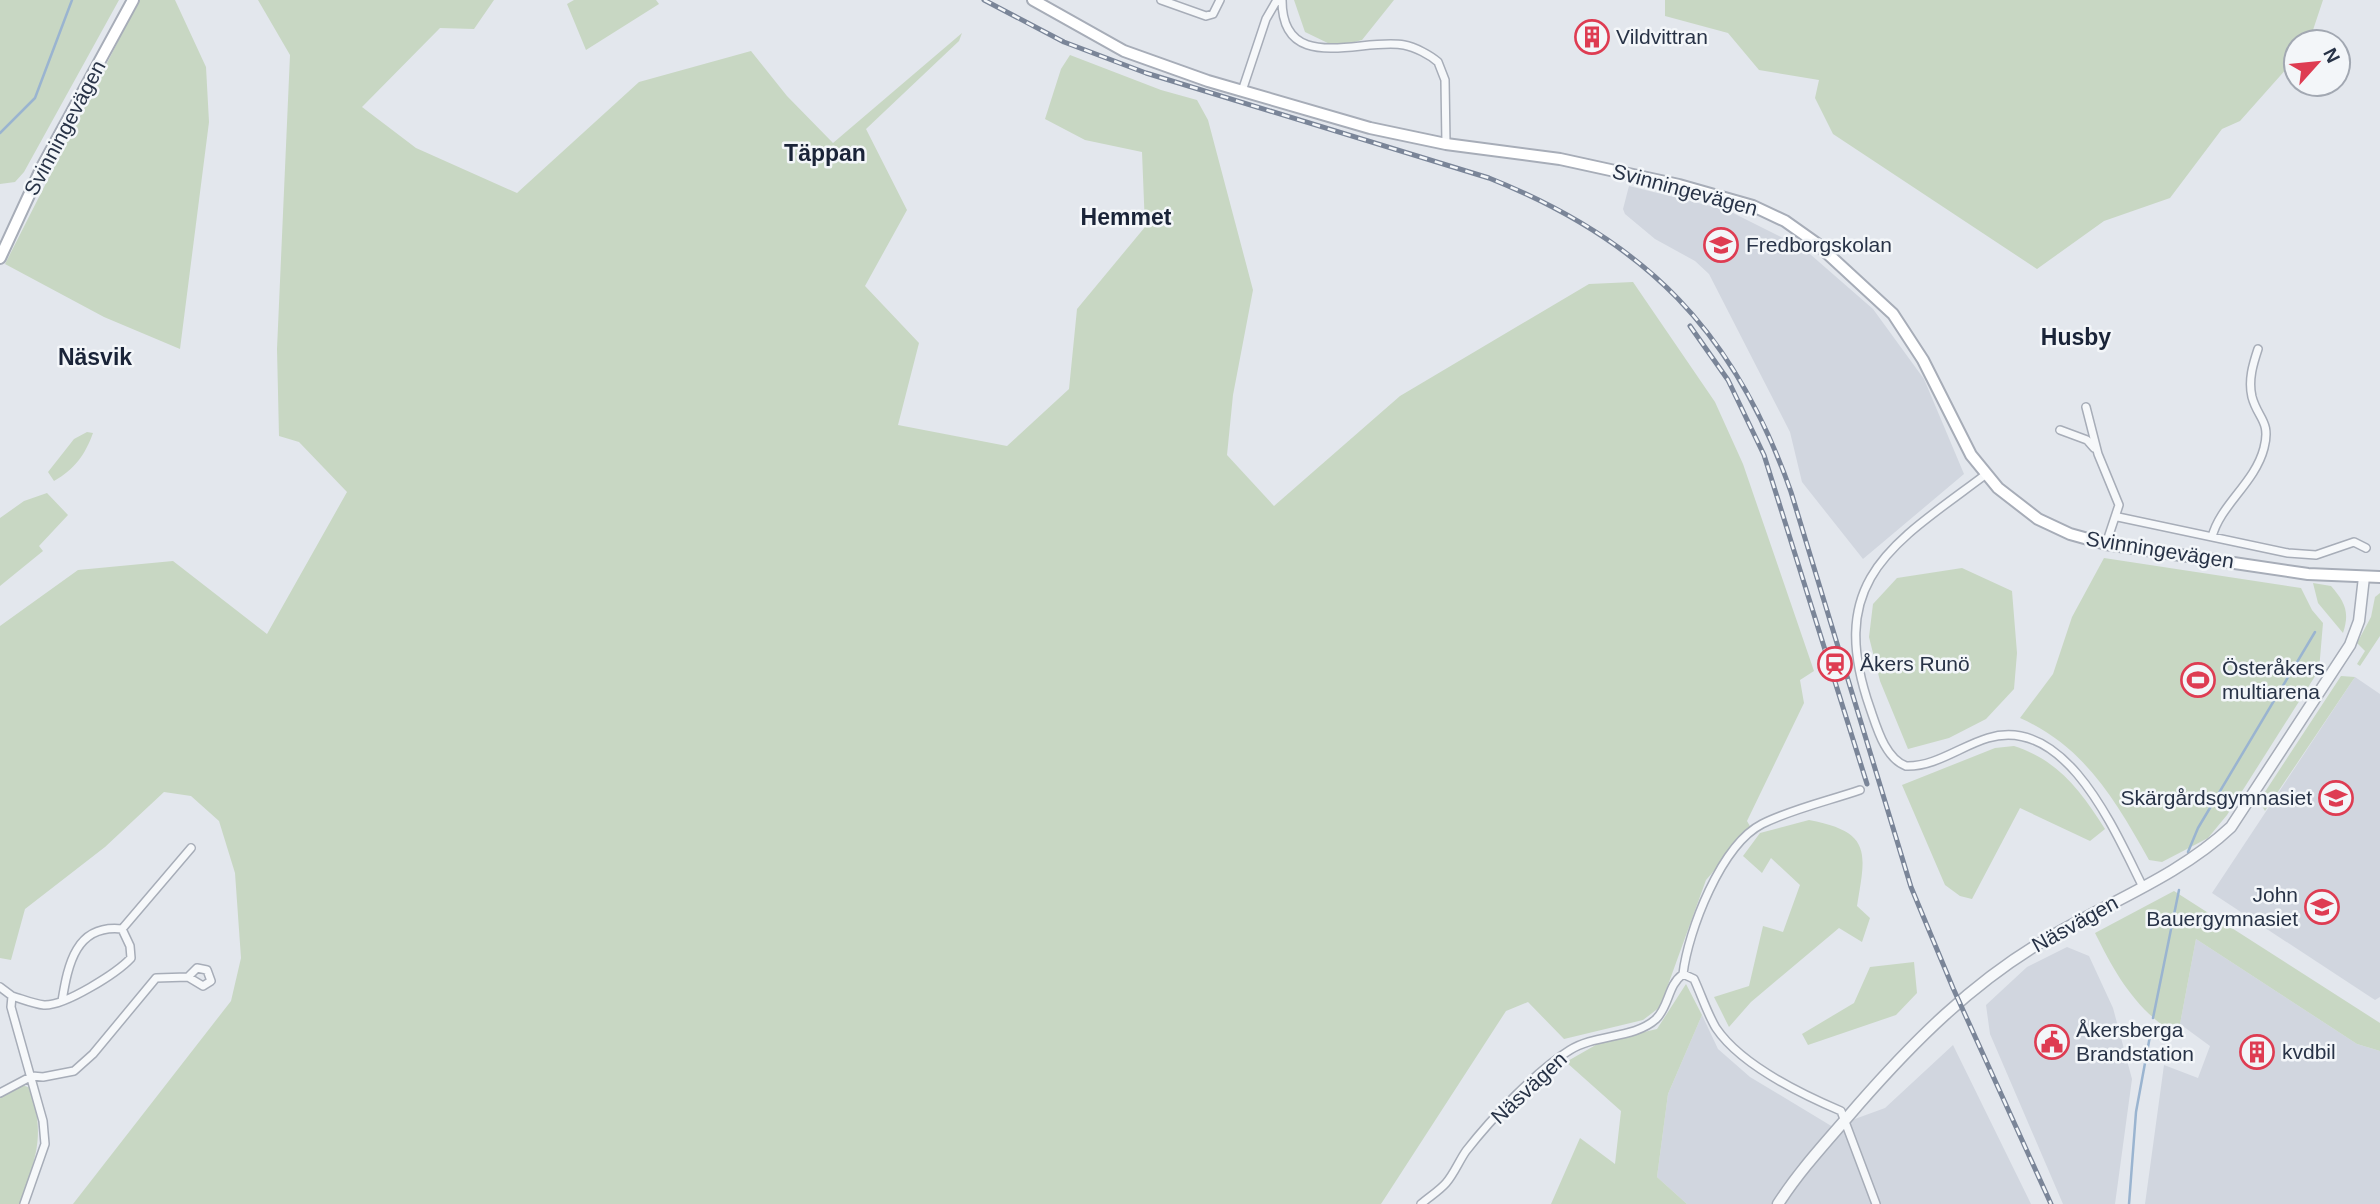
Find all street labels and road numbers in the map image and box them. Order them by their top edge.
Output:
street label: Svinningevägen [19,56,110,199]
street label: Svinningevägen [1610,159,1760,220]
street label: Svinningevägen [2084,526,2236,573]
street label: Näsvägen [2028,891,2122,957]
street label: Näsvägen [1486,1047,1571,1128]

